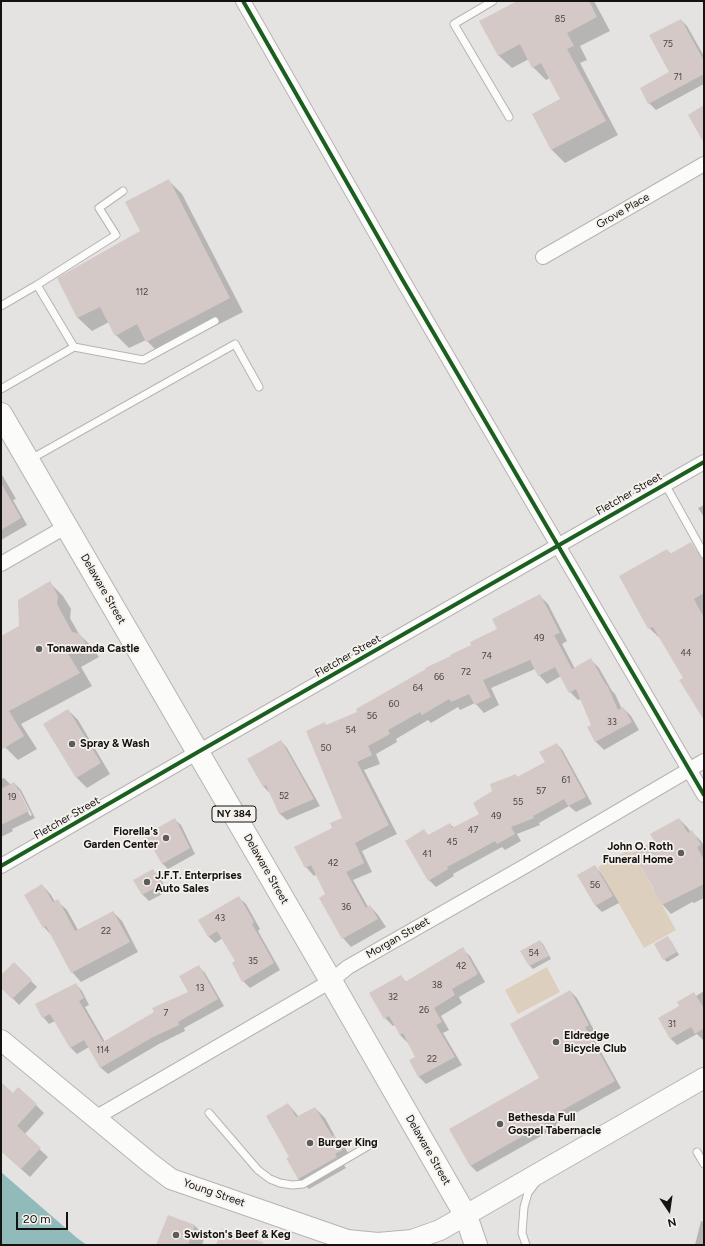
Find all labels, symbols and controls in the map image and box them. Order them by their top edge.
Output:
house number: 85 [555,14,565,24]
house number: 75 [663,39,673,49]
house number: 71 [674,72,682,82]
street label: Grove Place [594,191,652,231]
house number: 112 [136,287,148,297]
street label: Fletcher Street [594,470,664,518]
street label: Delaware Street [78,552,128,626]
street label: Fletcher Street [313,632,383,680]
house number: 49 [534,633,544,643]
place label: Tonawanda Castle [47,642,139,656]
marker: Tonawanda Castle [34,644,44,654]
house number: 44 [680,648,692,658]
house number: 74 [482,651,492,661]
house number: 72 [461,667,471,677]
house number: 66 [434,672,444,682]
house number: 64 [413,683,423,693]
house number: 60 [389,699,399,709]
house number: 56 [367,711,377,721]
house number: 33 [607,717,617,727]
house number: 54 [346,725,356,735]
place label: Spray & Wash [80,737,149,751]
marker: Spray & Wash [67,739,77,749]
house number: 50 [321,743,331,753]
house number: 61 [562,775,570,785]
house number: 57 [536,786,546,796]
house number: 52 [279,791,289,801]
house number: 19 [8,792,16,802]
street label: Fletcher Street [32,794,102,842]
house number: 55 [513,797,523,807]
road number: NY 384 [212,806,256,822]
house number: 49 [491,811,501,821]
place label: Fiorella's Garden Center [83,825,158,851]
house number: 47 [468,825,478,835]
street label: Delaware Street [241,832,291,906]
marker: Fiorella's Garden Center [161,833,171,843]
house number: 45 [447,837,457,847]
place label: John O. Roth Funeral Home [603,840,673,866]
marker: John O. Roth Funeral Home [676,848,686,858]
house number: 41 [422,849,432,859]
house number: 42 [328,858,338,868]
place label: J.F.T. Enterprises Auto Sales [155,869,242,895]
marker: J.F.T. Enterprises Auto Sales [142,877,152,887]
house number: 56 [590,880,600,890]
house number: 36 [341,902,351,912]
house number: 43 [215,913,225,923]
street label: Morgan Street [364,915,432,961]
house number: 22 [101,926,111,936]
house number: 54 [529,948,539,958]
house number: 35 [248,956,258,966]
house number: 42 [456,961,466,971]
house number: 38 [432,980,442,990]
house number: 13 [196,983,204,993]
house number: 32 [388,992,398,1002]
house number: 26 [419,1005,429,1015]
house number: 7 [164,1008,168,1018]
house number: 31 [668,1019,676,1029]
place label: Eldredge Bicycle Club [564,1029,626,1055]
marker: Eldredge Bicycle Club [551,1037,561,1047]
house number: 114 [96,1045,110,1055]
house number: 22 [427,1054,437,1064]
place label: Bethesda Full Gospel Tabernacle [508,1111,601,1137]
street label: Delaware Street [403,1113,453,1187]
marker: Bethesda Full Gospel Tabernacle [495,1119,505,1129]
place label: Burger King [318,1136,378,1150]
marker: Burger King [305,1138,315,1148]
street label: Young Street [181,1176,247,1210]
north arrow [649,1190,689,1230]
scale bar [18,1204,70,1230]
text: 20 m [23,1212,51,1226]
text: N [666,1215,677,1229]
place label: Swiston's Beef & Keg [184,1228,291,1242]
marker: Swiston's Beef & Keg [171,1230,181,1240]

